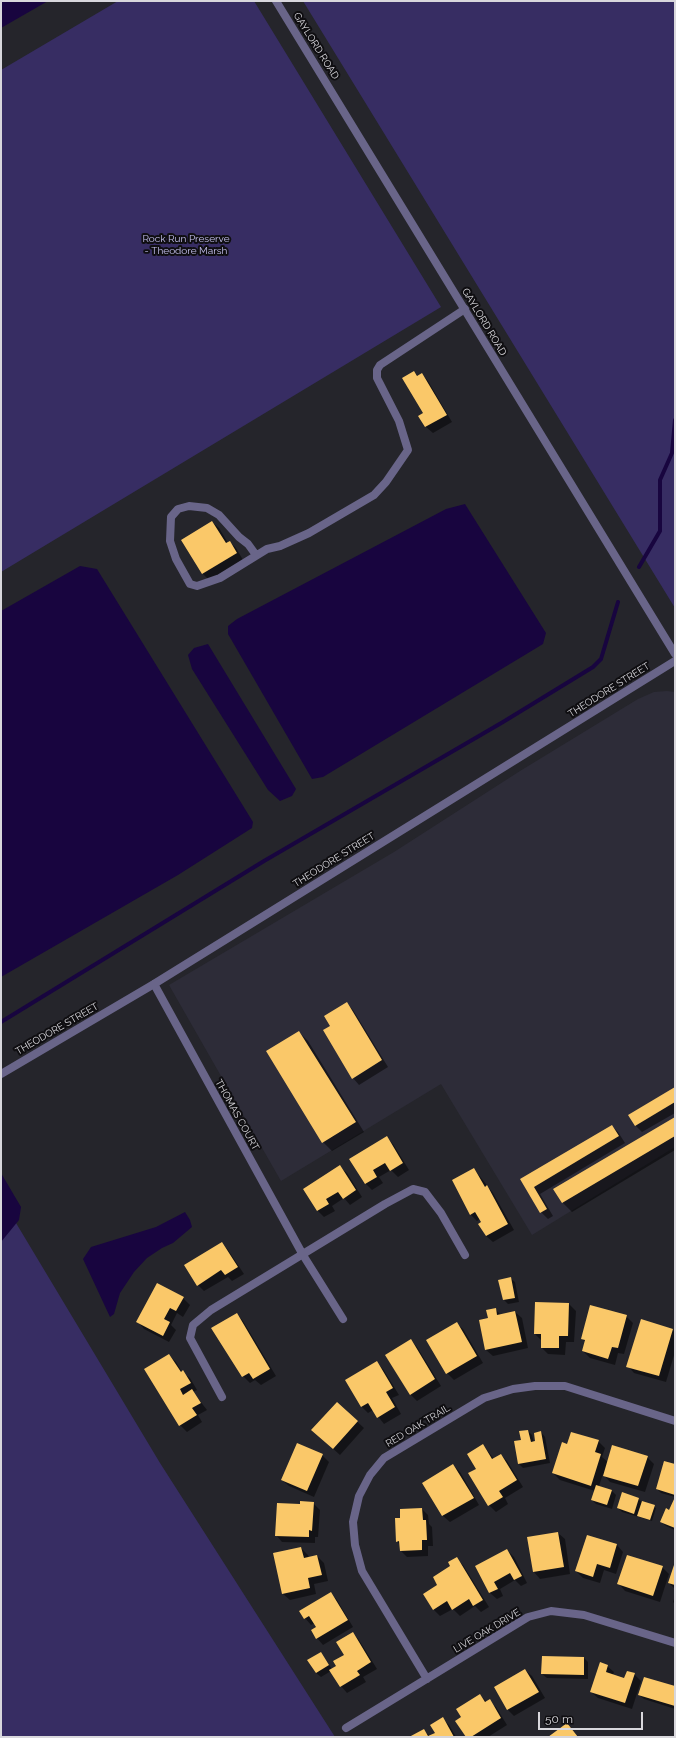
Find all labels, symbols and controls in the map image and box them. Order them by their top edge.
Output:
street label: GAYLORD ROAD [291,10,341,82]
park label: Rock Run Preserve - Theodore Marsh [142,233,230,256]
street label: GAYLORD ROAD [459,286,509,358]
street label: THEODORE STREET [566,660,652,720]
street label: THEODORE STREET [291,830,377,890]
street label: THEODORE STREET [13,1000,101,1058]
street label: THOMAS COURT [212,1077,262,1153]
street label: RED OAK TRAIL [384,1402,452,1450]
street label: LIVE OAK DRIVE [451,1606,523,1656]
scale bar [540,1704,645,1730]
text: 50 m [545,1712,573,1726]

